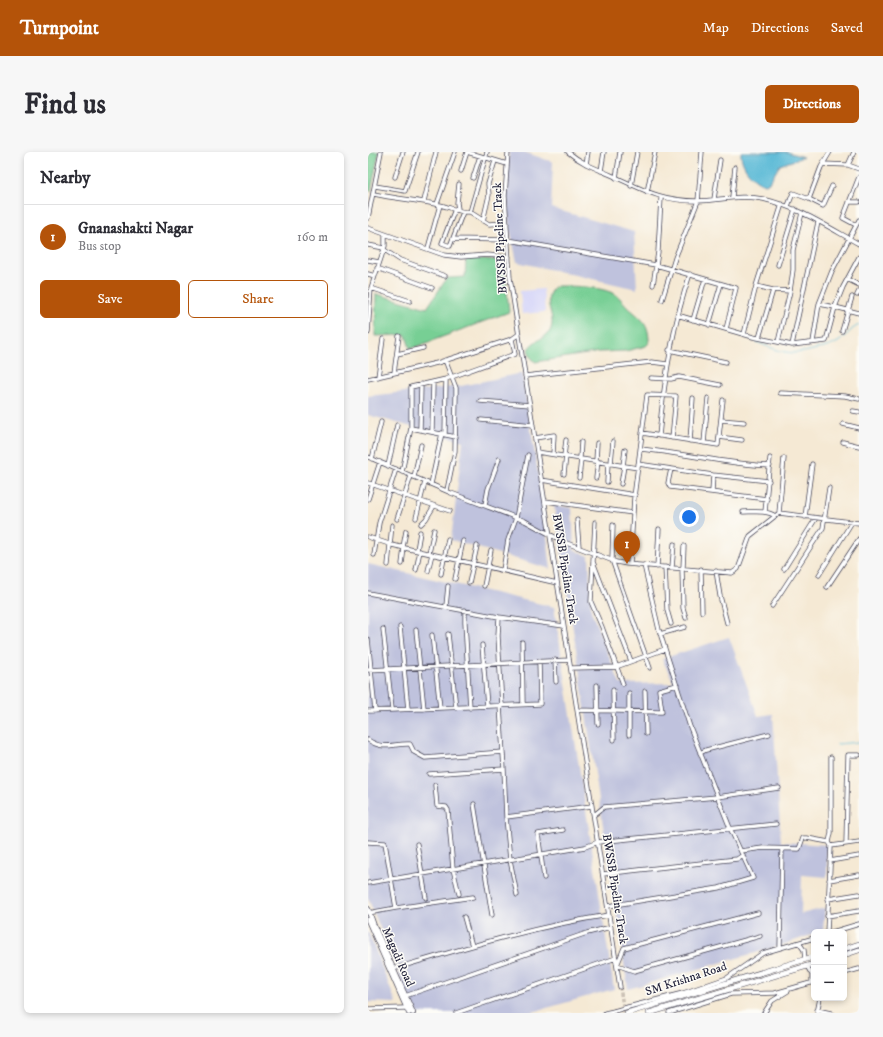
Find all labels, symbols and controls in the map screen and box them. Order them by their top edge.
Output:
text: Turnpoint [20,17,99,40]
text: Map [703,19,729,37]
text: Directions [751,19,809,37]
text: Saved [831,19,863,37]
button: Directions [765,85,859,123]
text: Find us [24,87,106,122]
text: Nearby [40,167,90,189]
street label: BWSSB Pipeline Track [490,182,510,294]
text: Gnanashakti Nagar [78,219,193,238]
text: 1 [51,229,55,245]
text: 160 m [297,229,328,245]
text: Bus stop [78,238,121,254]
button: Save [40,280,180,318]
button: Share [188,280,328,318]
your location [679,507,699,527]
street label: BWSSB Pipeline Track [549,513,581,625]
pin: 1 [614,531,640,564]
street label: BWSSB Pipeline Track [599,833,631,945]
street label: Magadi Road [378,925,418,989]
map controls [811,929,847,1001]
button: + [811,929,847,965]
street label: SM Krishna Road [643,959,729,999]
button: − [811,965,847,1001]

